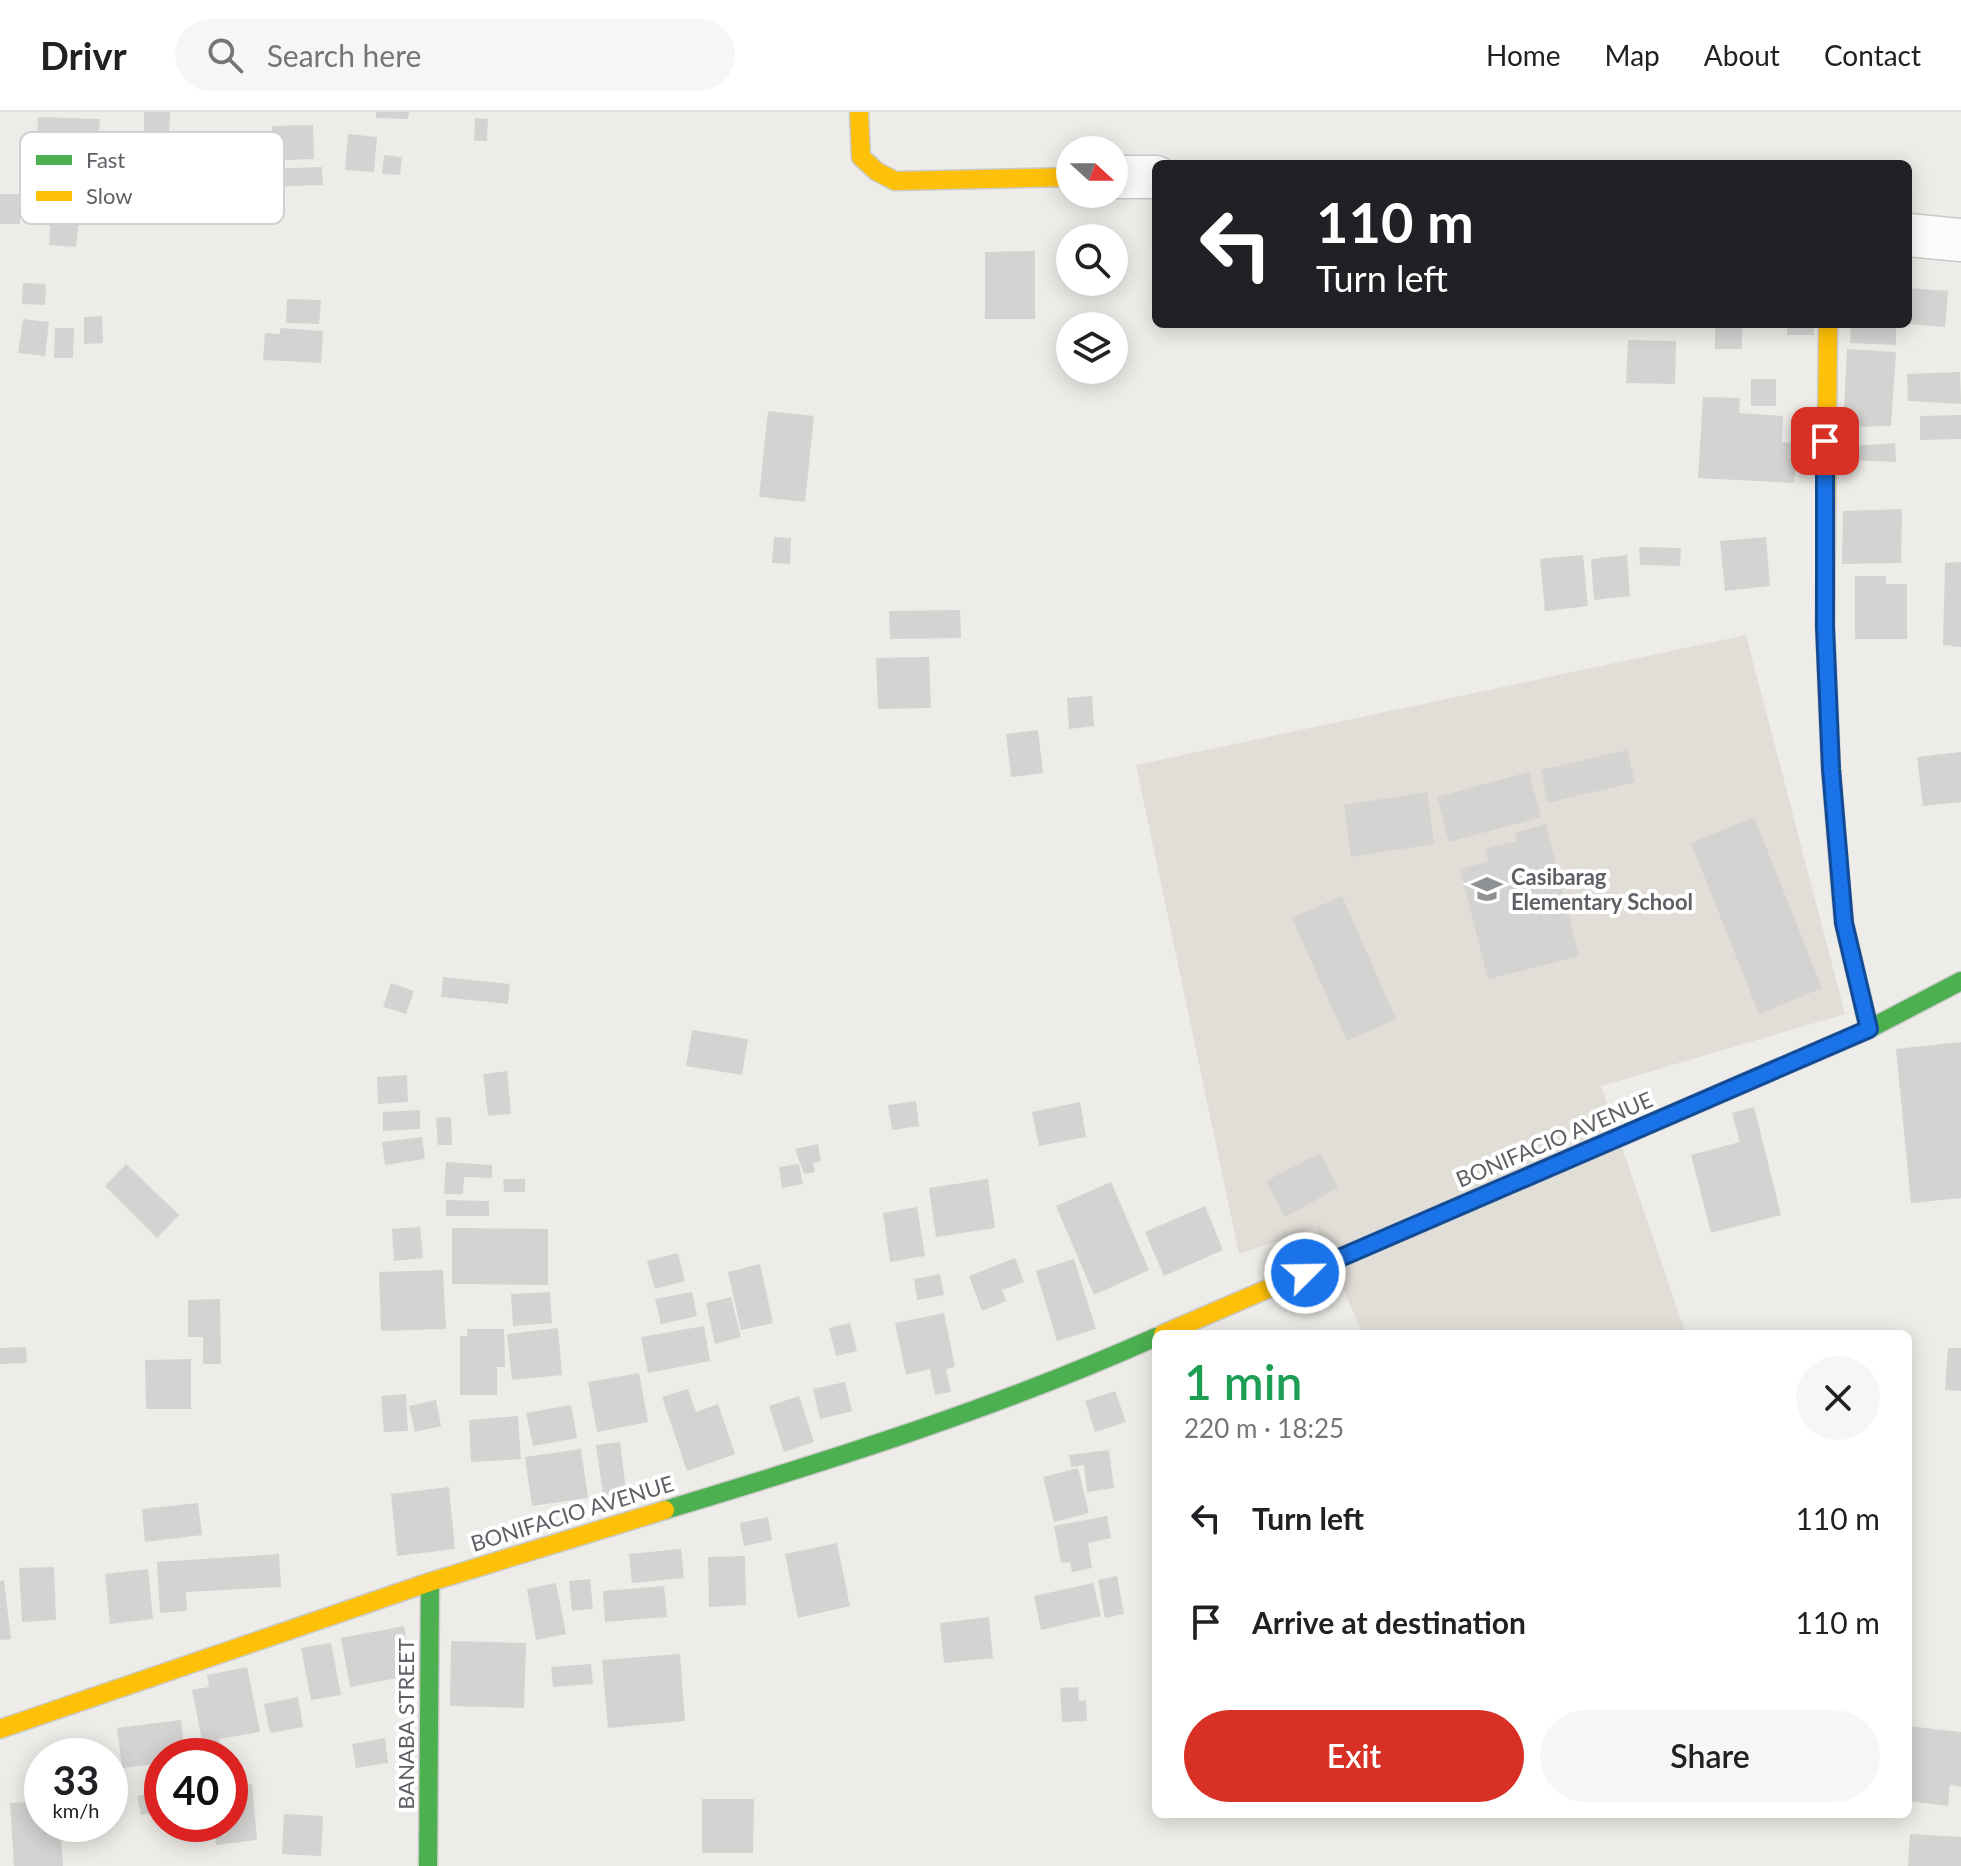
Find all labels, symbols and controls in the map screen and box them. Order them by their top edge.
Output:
search box [175,19,735,91]
text: Drivr [40,32,127,78]
icon: search [203,33,247,77]
text: Search here [267,37,421,73]
text: Home [1486,38,1561,72]
text: Map [1605,38,1660,72]
text: About [1704,38,1780,72]
text: Contact [1824,38,1921,72]
legend [20,132,284,224]
north arrow [1056,136,1128,208]
map controls [1056,136,1128,384]
text: Fast [86,146,125,173]
text: Slow [86,182,133,209]
text: 110 m [1316,188,1474,255]
icon: left [1184,192,1288,296]
button: search [1056,224,1128,296]
text: Turn left [1316,256,1448,300]
button: layers [1056,312,1128,384]
pin [1791,407,1859,475]
icon: arrive [1803,419,1847,463]
place label: Casibarag Elementary School [1511,863,1693,915]
school or university icon: Casibarag Elementary School [1470,872,1504,906]
street label: BONIFACIO AVENUE [1452,1085,1656,1193]
position arrow [1263,1231,1347,1315]
text: 1 min [1184,1353,1302,1410]
button: close [1796,1356,1880,1440]
text: 220 m · 18:25 [1184,1412,1344,1444]
street label: BONIFACIO AVENUE [467,1469,677,1557]
icon: left [1184,1496,1228,1540]
text: Turn left [1252,1500,1364,1536]
text: 110 m [1795,1500,1880,1536]
icon: arrive [1184,1600,1228,1644]
text: Arrive at destination [1252,1604,1526,1640]
text: 110 m [1795,1604,1880,1640]
street label: BANABA STREET [392,1638,419,1810]
button: Exit [1184,1710,1524,1802]
button: Share [1540,1710,1880,1802]
speed limit sign: 40 [144,1738,248,1842]
text: 33 [53,1756,99,1804]
text: km/h [53,1798,99,1822]

